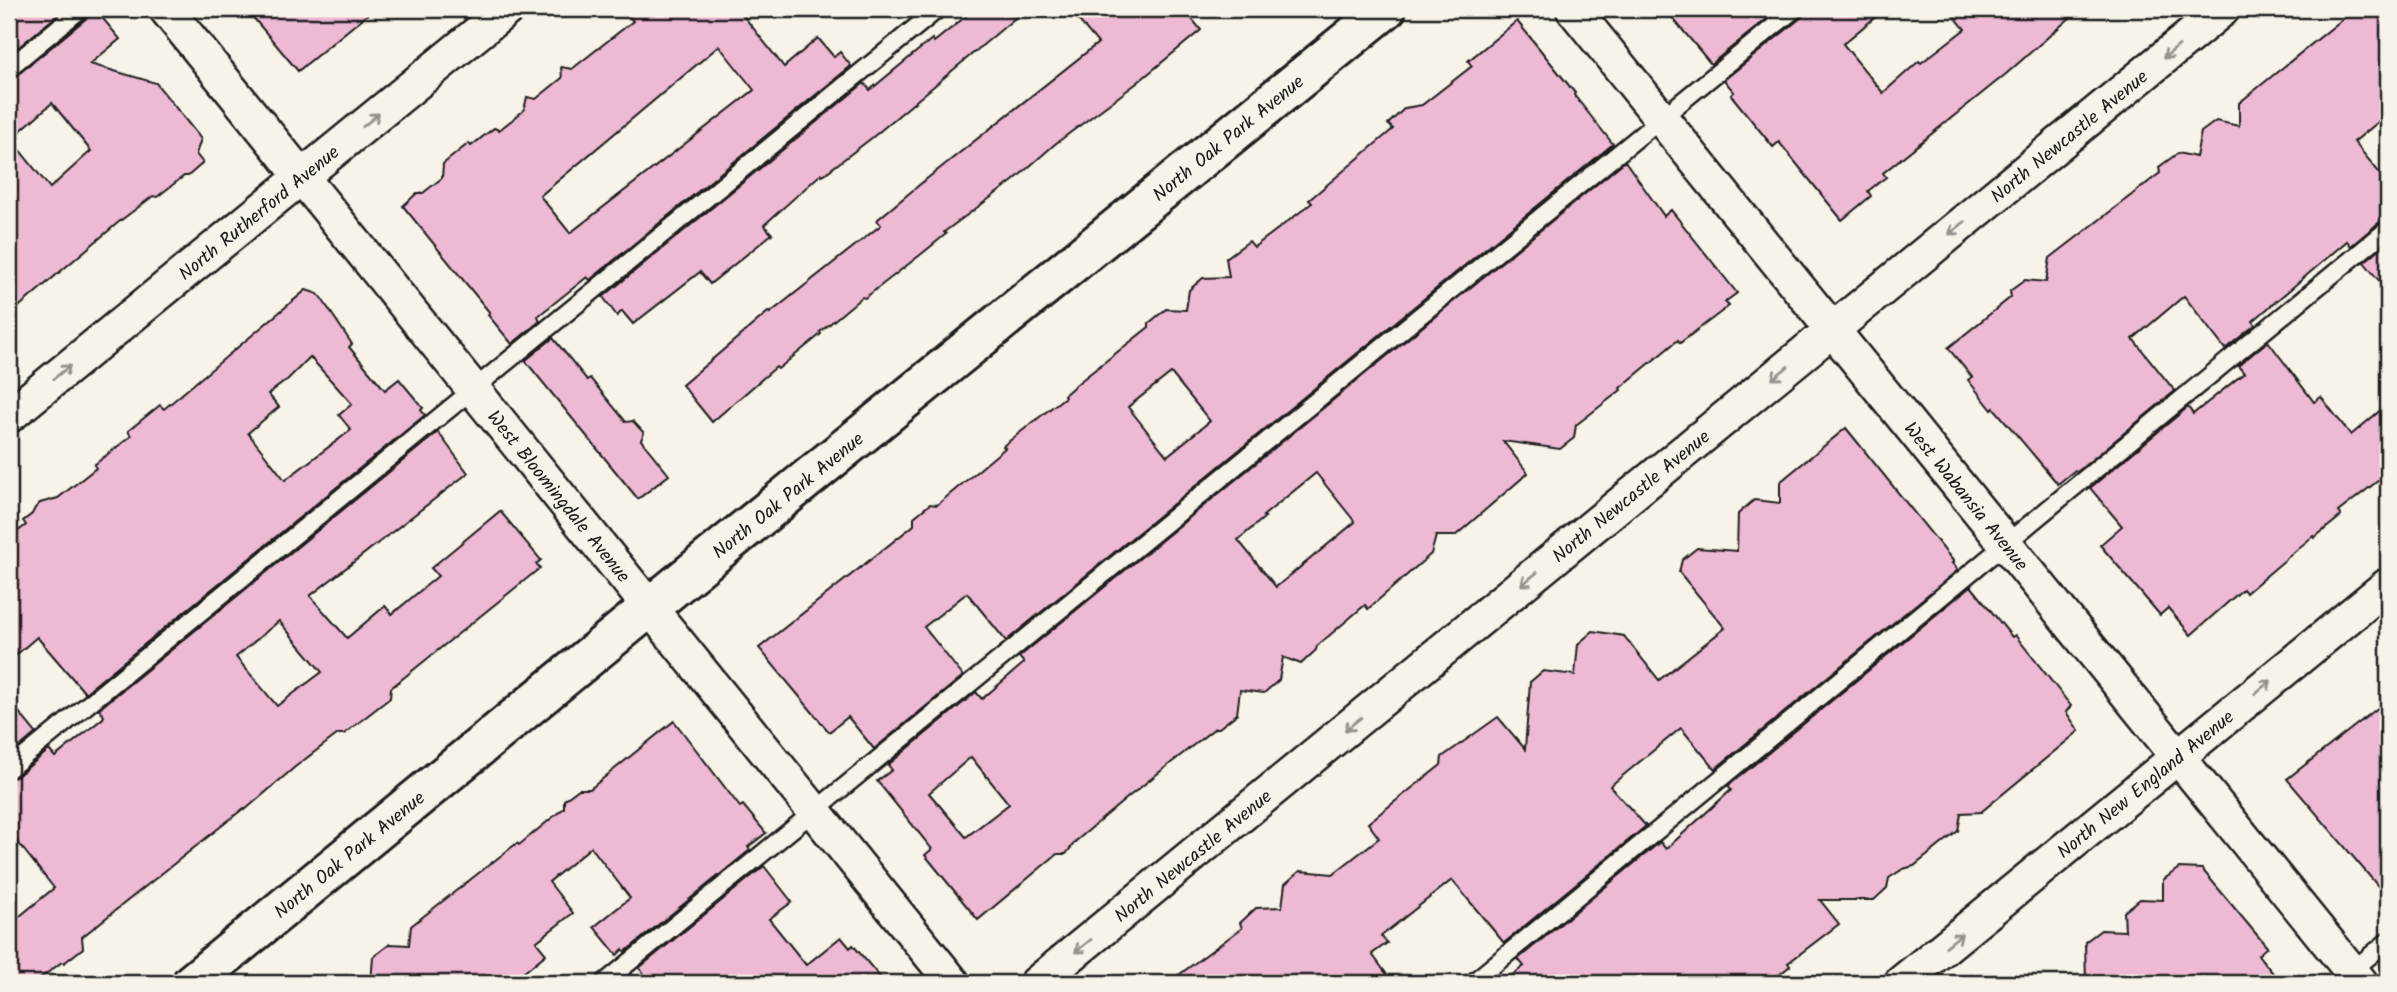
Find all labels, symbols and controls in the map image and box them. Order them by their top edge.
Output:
one-way arrow [2162,44,2180,60]
street label: North Newcastle Avenue [1984,63,2156,211]
street label: North Oak Park Avenue [1146,68,1312,210]
one-way arrow [361,112,379,128]
street label: North Rutherford Avenue [172,138,347,289]
one-way arrow [1948,220,1966,235]
one-way arrow [52,365,70,380]
one-way arrow [1772,365,1790,380]
street label: West Bloomingdale Avenue [479,404,637,590]
street label: West Wabansia Avenue [1895,416,2035,578]
street label: North Newcastle Avenue [1546,423,1718,571]
street label: North Oak Park Avenue [706,425,872,567]
one-way arrow [1520,572,1538,587]
one-way arrow [2254,680,2272,695]
street label: North New England Avenue [2051,703,2242,867]
one-way arrow [1344,716,1362,732]
street label: North Newcastle Avenue [1108,783,1280,931]
street label: North Oak Park Avenue [268,784,433,927]
one-way arrow [1945,932,1963,948]
one-way arrow [1074,938,1092,954]

